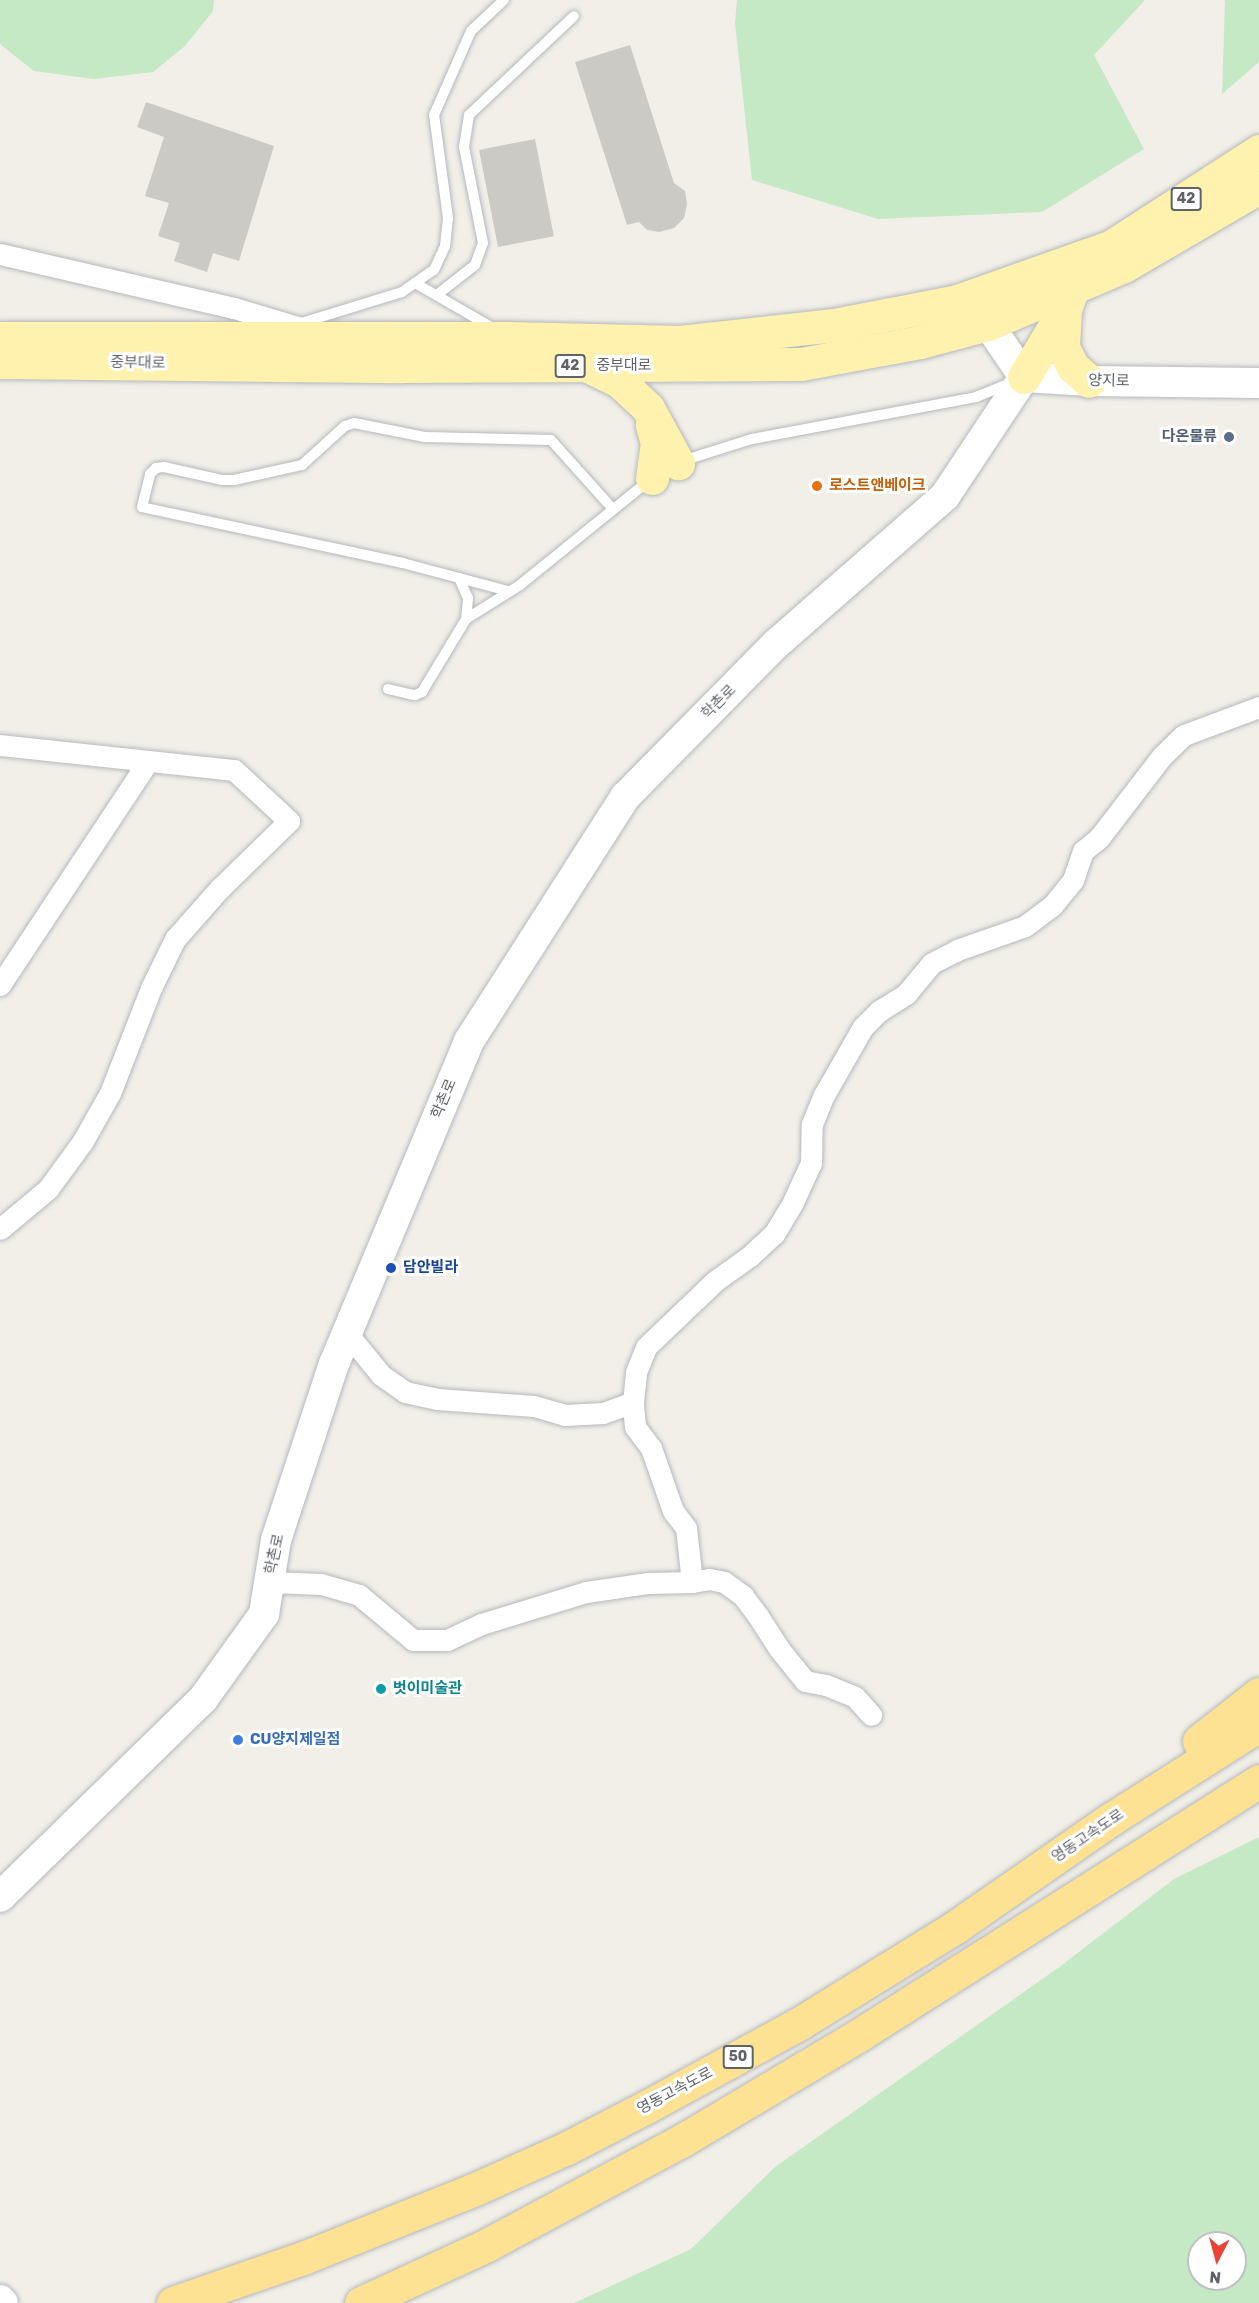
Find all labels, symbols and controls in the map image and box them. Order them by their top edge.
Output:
road number: 42 [1170,188,1202,210]
street label: 중부대로 [110,354,166,372]
road number: 42 [554,355,586,377]
street label: 중부대로 [596,357,652,375]
street label: 양지로 [1088,372,1130,390]
place label: 다온물류 [1162,428,1217,446]
marker: 다온물류 [1222,430,1236,444]
place label: 로스트앤베이크 [829,477,926,495]
marker: 로스트앤베이크 [810,479,824,493]
street label: 학촌로 [698,681,740,723]
street label: 학촌로 [428,1076,460,1122]
place label: 담안빌라 [403,1259,458,1277]
marker: 담안빌라 [384,1261,398,1275]
street label: 학촌로 [262,1532,288,1576]
place label: 벗이미술관 [393,1680,462,1698]
marker: 벗이미술관 [374,1682,388,1696]
place label: CU양지제일점 [250,1731,340,1749]
marker: CU양지제일점 [231,1733,245,1747]
street label: 영동고속도로 [1049,1805,1127,1867]
road number: 50 [722,2046,754,2068]
street label: 영동고속도로 [634,2064,716,2118]
north arrow [1187,2231,1247,2291]
text: N [1209,2267,1222,2287]

